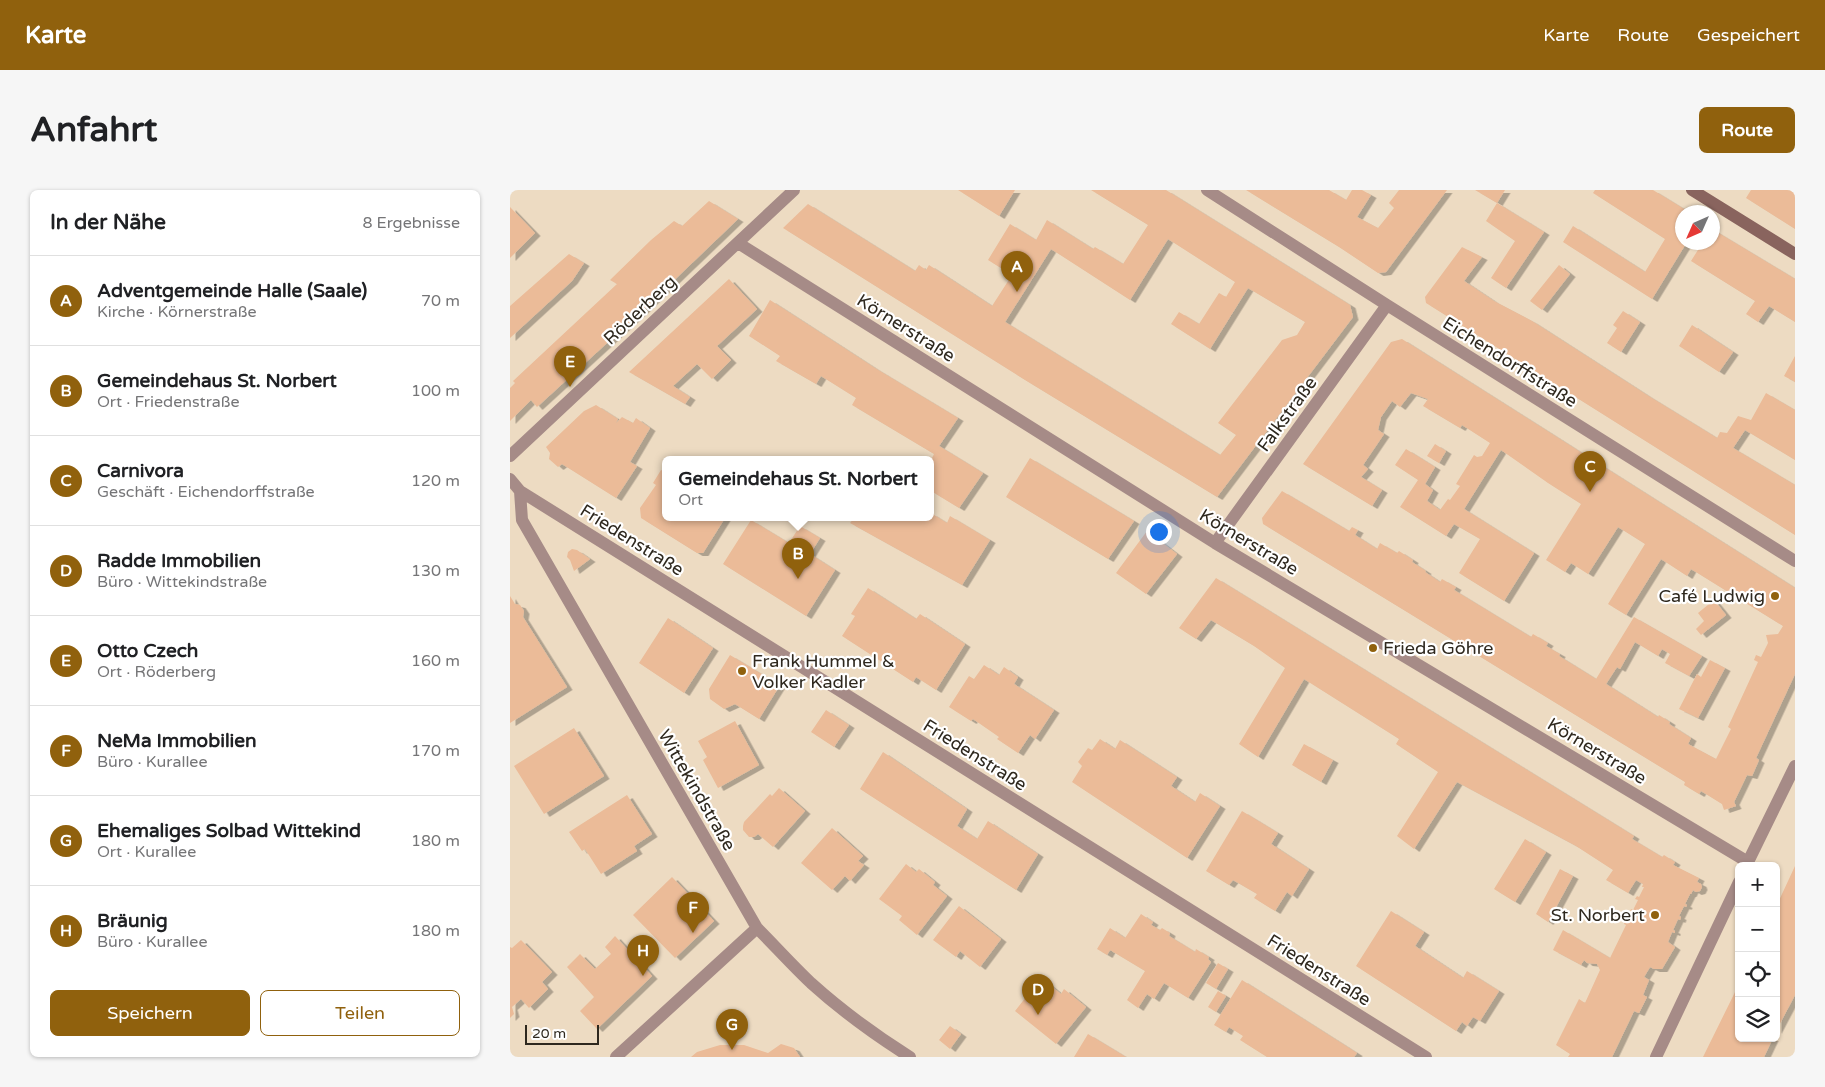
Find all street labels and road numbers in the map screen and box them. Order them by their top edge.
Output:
street label: Röderberg [599,271,681,349]
street label: Körnerstraße [853,289,959,367]
street label: Eichendorffstraße [1439,312,1581,412]
street label: Falkstraße [1252,372,1322,456]
street label: Friedenstraße [576,499,688,581]
street label: Körnerstraße [1196,504,1302,580]
street label: Körnerstraße [1544,713,1650,789]
street label: Friedenstraße [919,714,1031,796]
street label: Wittekindstraße [653,725,741,855]
street label: Friedenstraße [1263,929,1375,1011]

